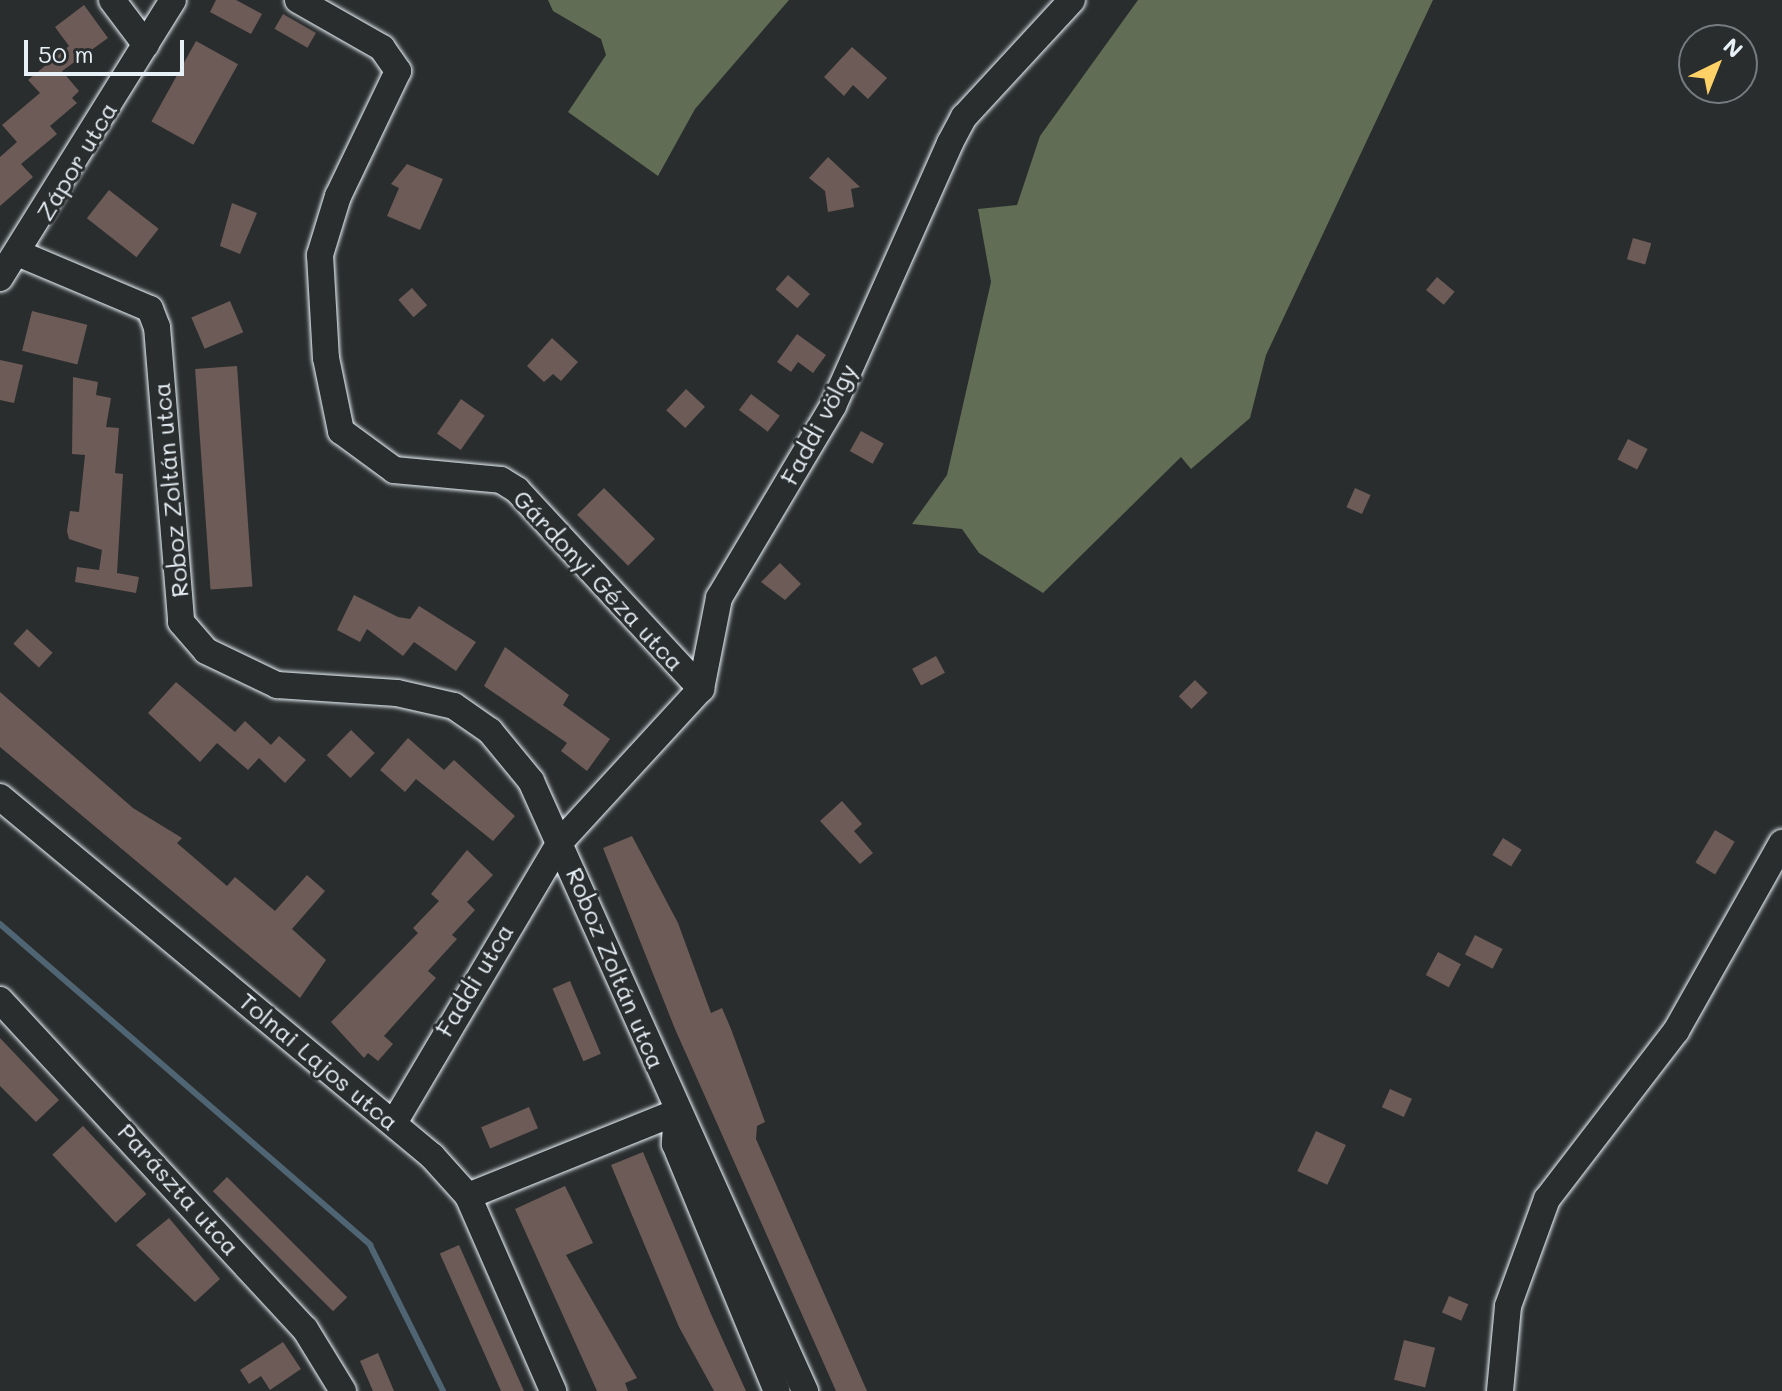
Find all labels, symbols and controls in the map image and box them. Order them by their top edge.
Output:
scale bar [28,24,188,74]
north arrow [1678,24,1758,104]
text: N [1717,31,1749,64]
text: 50 m [38,38,94,69]
street label: Zápor utca [30,97,122,225]
street label: Faddi völgy [774,358,862,490]
street label: Roboz Zoltán utca [146,381,194,599]
street label: Gárdonyi Géza utca [508,484,690,676]
street label: Roboz Zoltán utca [561,863,671,1073]
street label: Faddi utca [429,918,519,1042]
street label: Tolnai Lajos utca [234,986,404,1136]
street label: Parászta utca [112,1117,246,1261]

